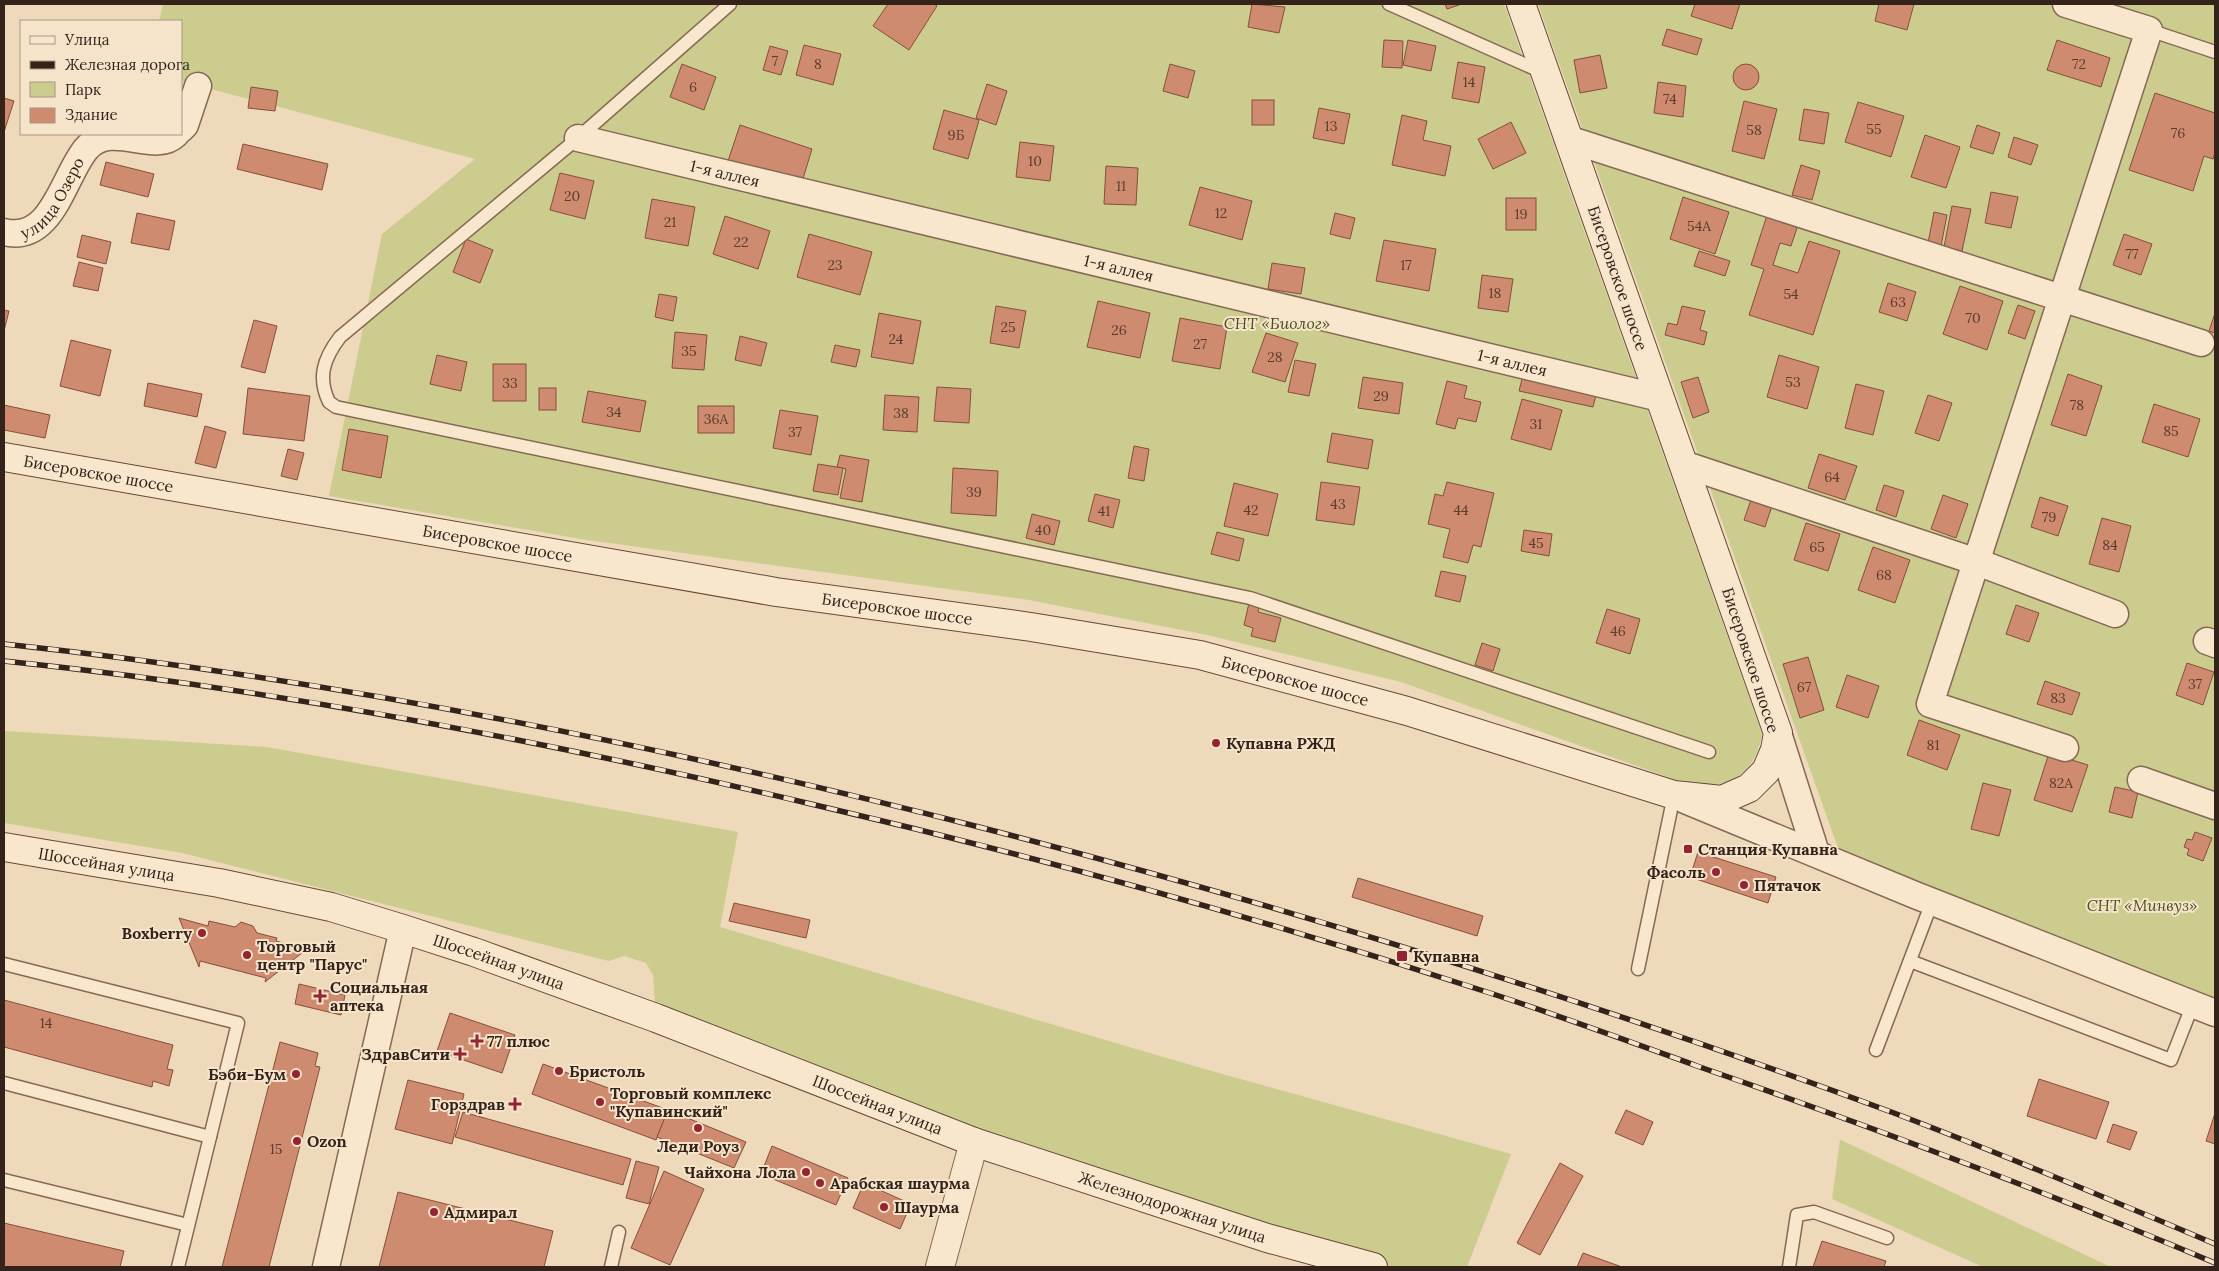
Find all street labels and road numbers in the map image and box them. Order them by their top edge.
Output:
street label: улица Озеро [18,153,88,243]
street label: 1-я аллея [688,155,762,191]
street label: Бисеровское шоссе [1584,203,1652,353]
street label: 1-я аллея [1082,250,1155,286]
street label: 1-я аллея [1476,345,1549,381]
street label: Бисеровское шоссе [22,451,175,497]
street label: Бисеровское шоссе [421,520,574,566]
street label: Бисеровское шоссе [1718,585,1784,736]
street label: Бисеровское шоссе [821,588,974,629]
street label: Бисеровское шоссе [1219,651,1371,710]
street label: Шоссейная улица [37,843,176,885]
street label: Шоссейная улица [431,929,567,994]
street label: Шоссейная улица [810,1070,946,1139]
street label: Железнодорожная улица [1076,1167,1269,1247]

